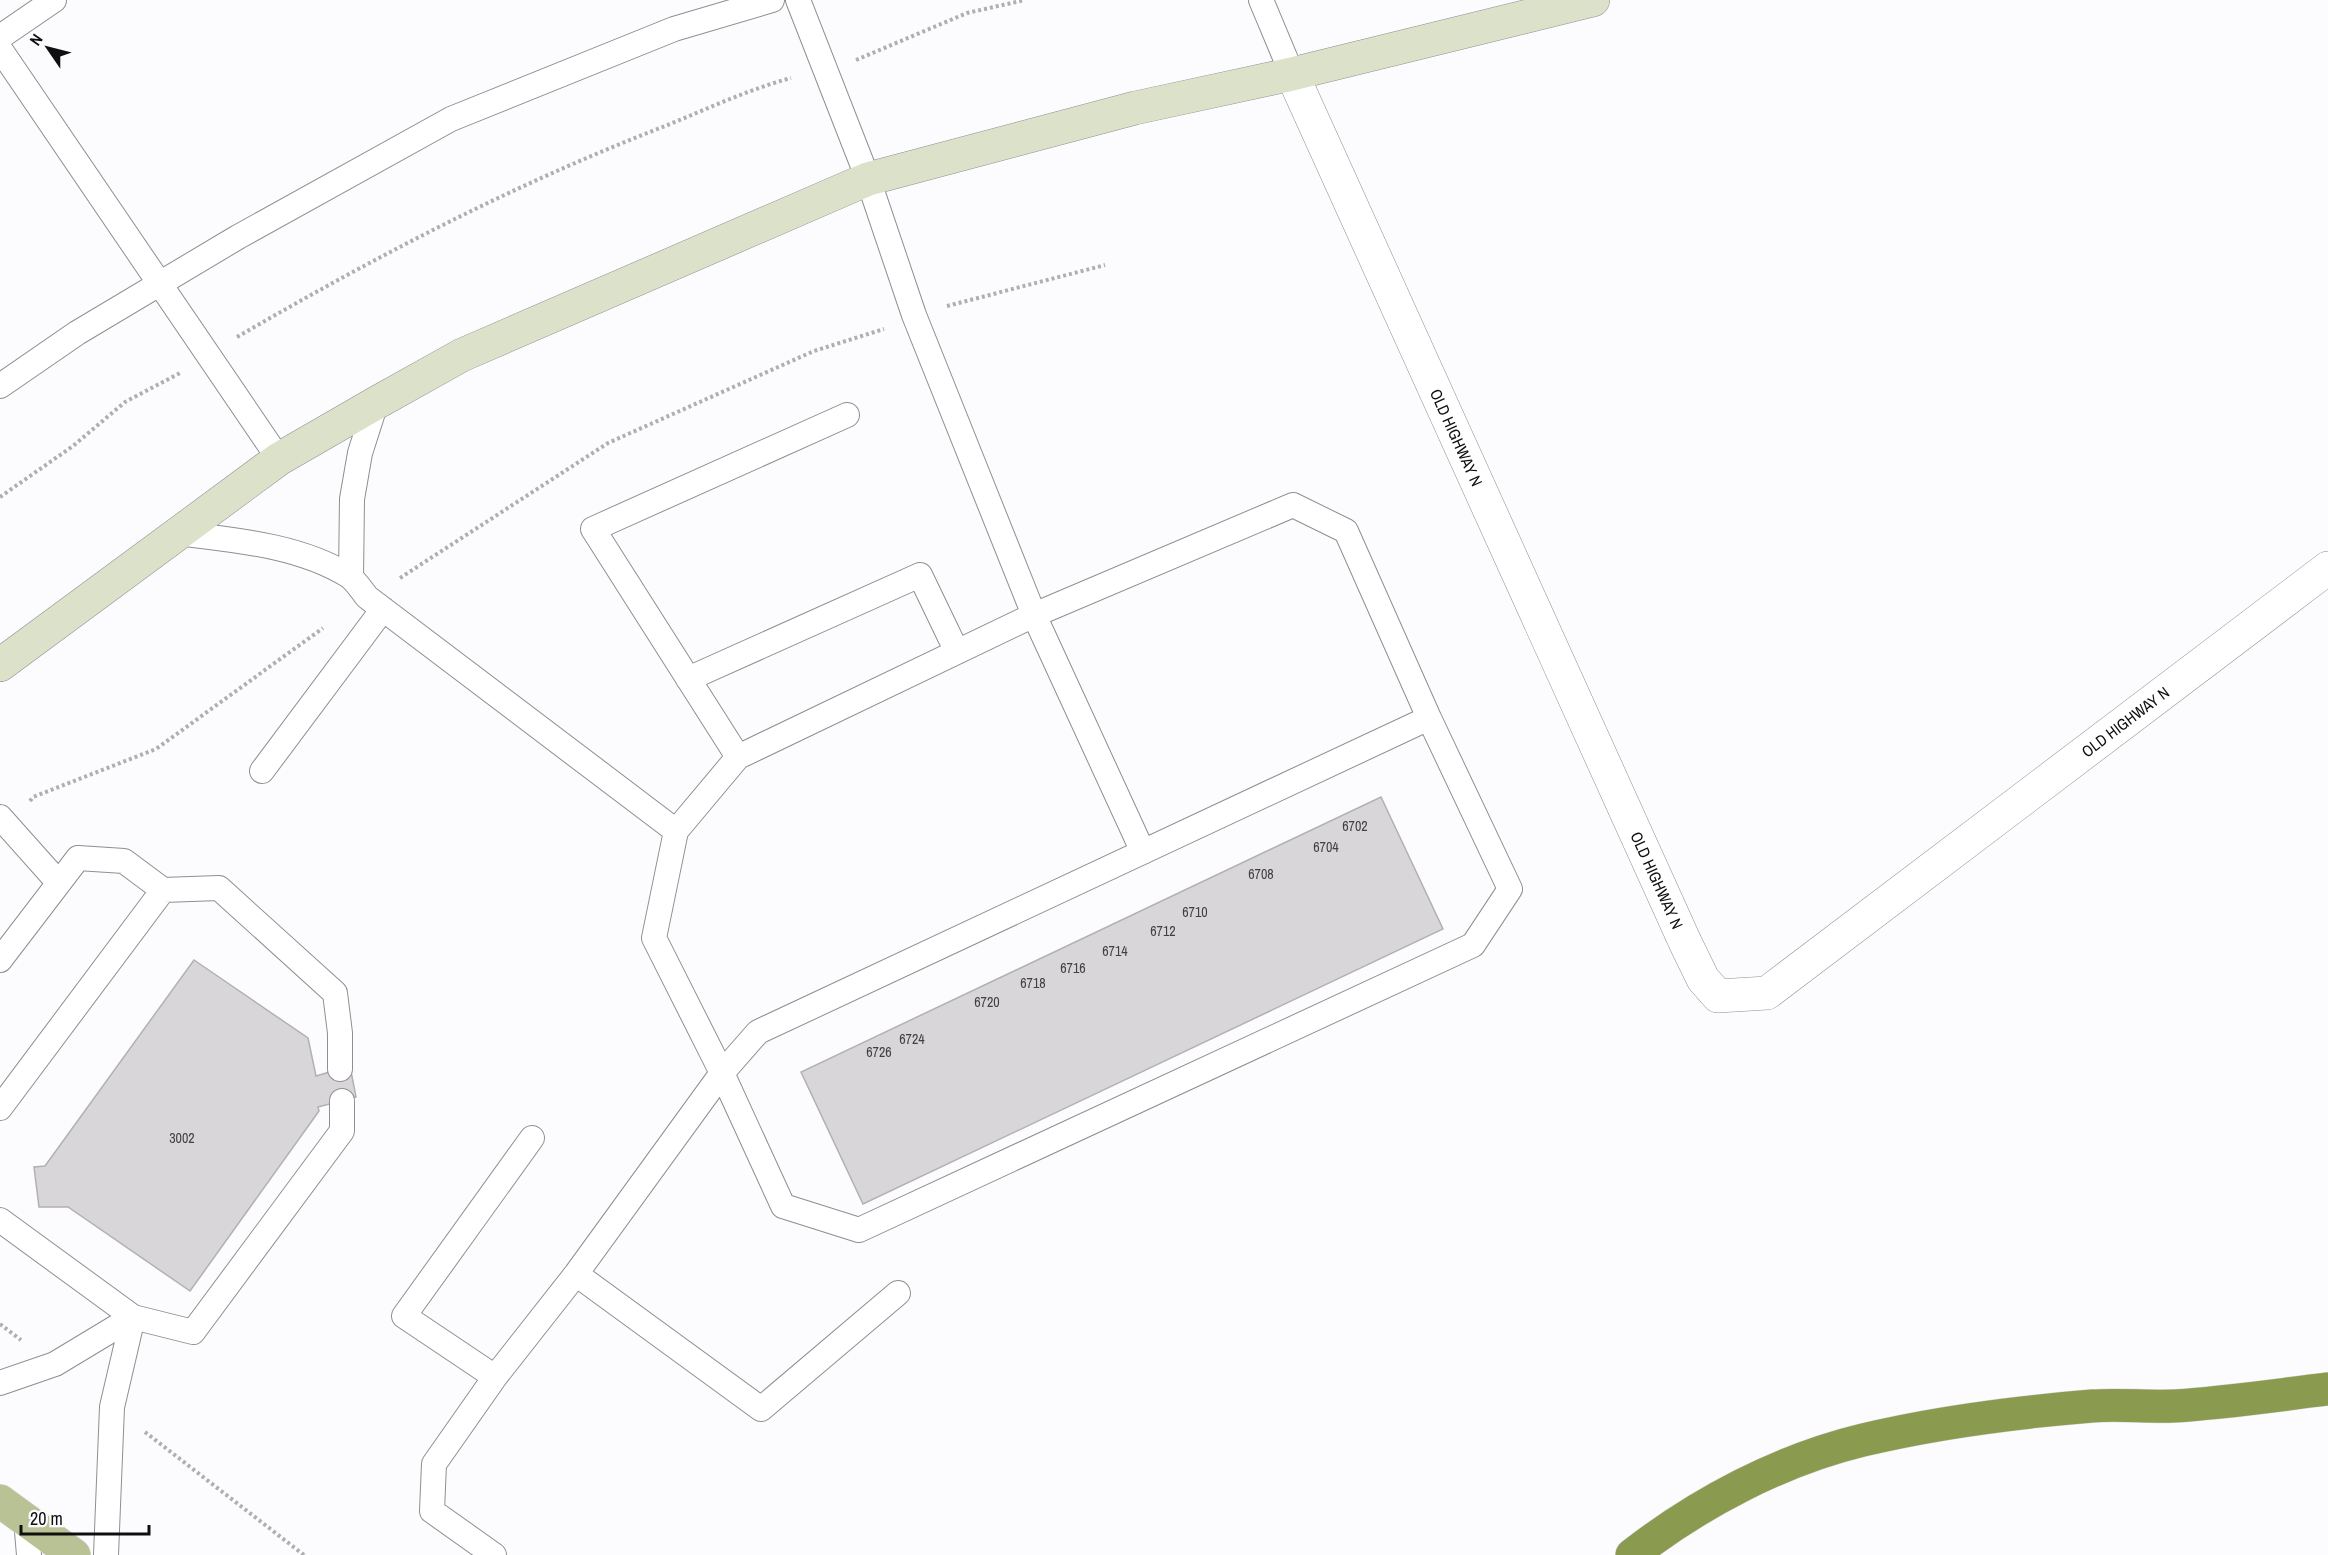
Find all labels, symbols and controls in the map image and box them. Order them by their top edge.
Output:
north arrow [18,18,78,78]
text: N [24,29,47,50]
street label: OLD HIGHWAY N [1425,385,1488,490]
street label: OLD HIGHWAY N [2077,681,2174,762]
house number: 6702 [1342,817,1368,835]
street label: OLD HIGHWAY N [1625,828,1689,933]
house number: 6704 [1313,838,1339,856]
house number: 6708 [1248,865,1274,883]
house number: 6710 [1182,903,1208,921]
house number: 6712 [1150,922,1176,940]
house number: 6714 [1102,942,1128,960]
house number: 6716 [1060,959,1086,977]
house number: 6718 [1020,974,1046,992]
house number: 6720 [974,993,1000,1011]
house number: 6724 [899,1030,925,1048]
house number: 6726 [866,1043,892,1061]
house number: 3002 [169,1129,195,1147]
scale bar [21,1498,148,1536]
text: 20 m [30,1506,63,1531]

